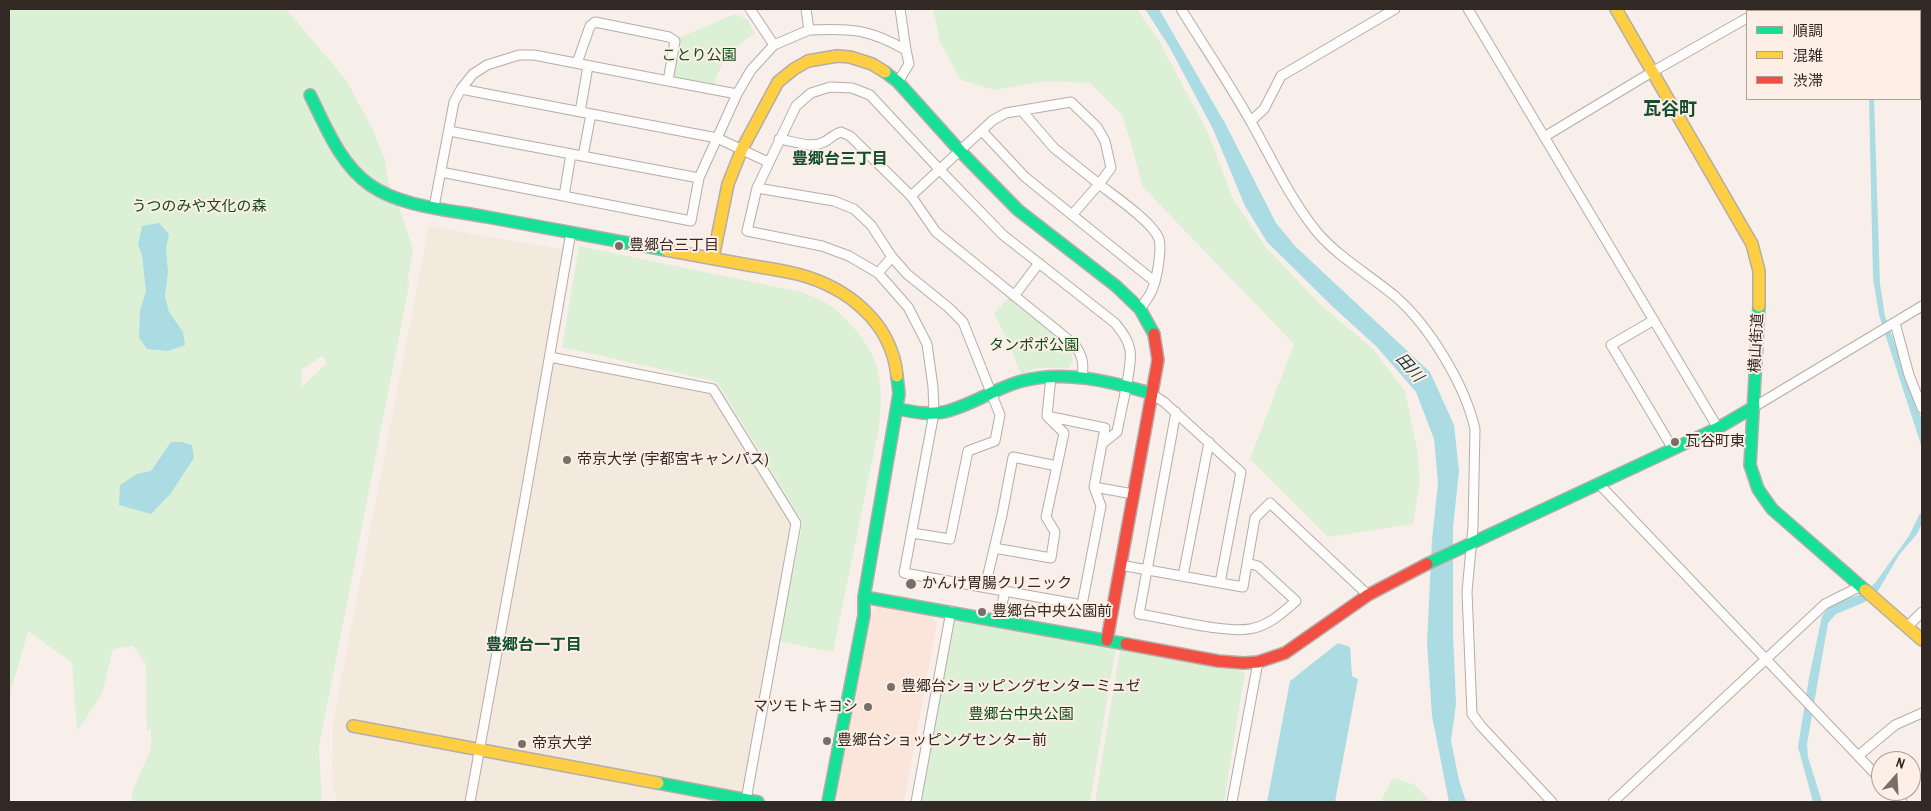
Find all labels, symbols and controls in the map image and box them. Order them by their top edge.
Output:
legend [1746,10,1921,100]
text: 順調 [1793,20,1823,41]
text: 混雑 [1793,45,1823,66]
park label: ことり公園 [662,47,736,65]
text: 渋滞 [1793,70,1823,91]
district label: 瓦谷町 [1643,99,1697,121]
district label: 豊郷台三丁目 [792,150,888,170]
park label: うつのみや文化の森 [132,198,266,216]
place label: 豊郷台三丁目 [629,237,719,255]
marker: 豊郷台三丁目 [613,240,625,252]
street label: 横山街道 [1746,313,1768,373]
park label: タンポポ公園 [989,337,1079,355]
water label: 田川 [1391,350,1427,386]
place label: 瓦谷町東 [1685,433,1745,451]
marker: 瓦谷町東 [1669,436,1681,448]
place label: 帝京大学 (宇都宮キャンパス) [577,451,769,469]
marker: 帝京大学 (宇都宮キャンパス) [561,454,573,466]
place label: かんけ胃腸クリニック [922,575,1072,593]
marker: かんけ胃腸クリニック [904,577,918,591]
place label: 豊郷台中央公園前 [992,603,1112,621]
marker: 豊郷台中央公園前 [976,606,988,618]
district label: 豊郷台一丁目 [486,636,582,656]
place label: 豊郷台ショッピングセンターミュゼ [901,678,1141,696]
marker: 豊郷台ショッピングセンターミュゼ [885,681,897,693]
place label: マツモトキヨシ [753,698,858,716]
marker: マツモトキヨシ [862,701,874,713]
park label: 豊郷台中央公園 [969,706,1073,724]
place label: 豊郷台ショッピングセンター前 [837,732,1047,750]
place label: 帝京大学 [532,735,592,753]
marker: 豊郷台ショッピングセンター前 [821,735,833,747]
marker: 帝京大学 [516,738,528,750]
north arrow [1871,751,1921,801]
text: N [1894,753,1907,773]

